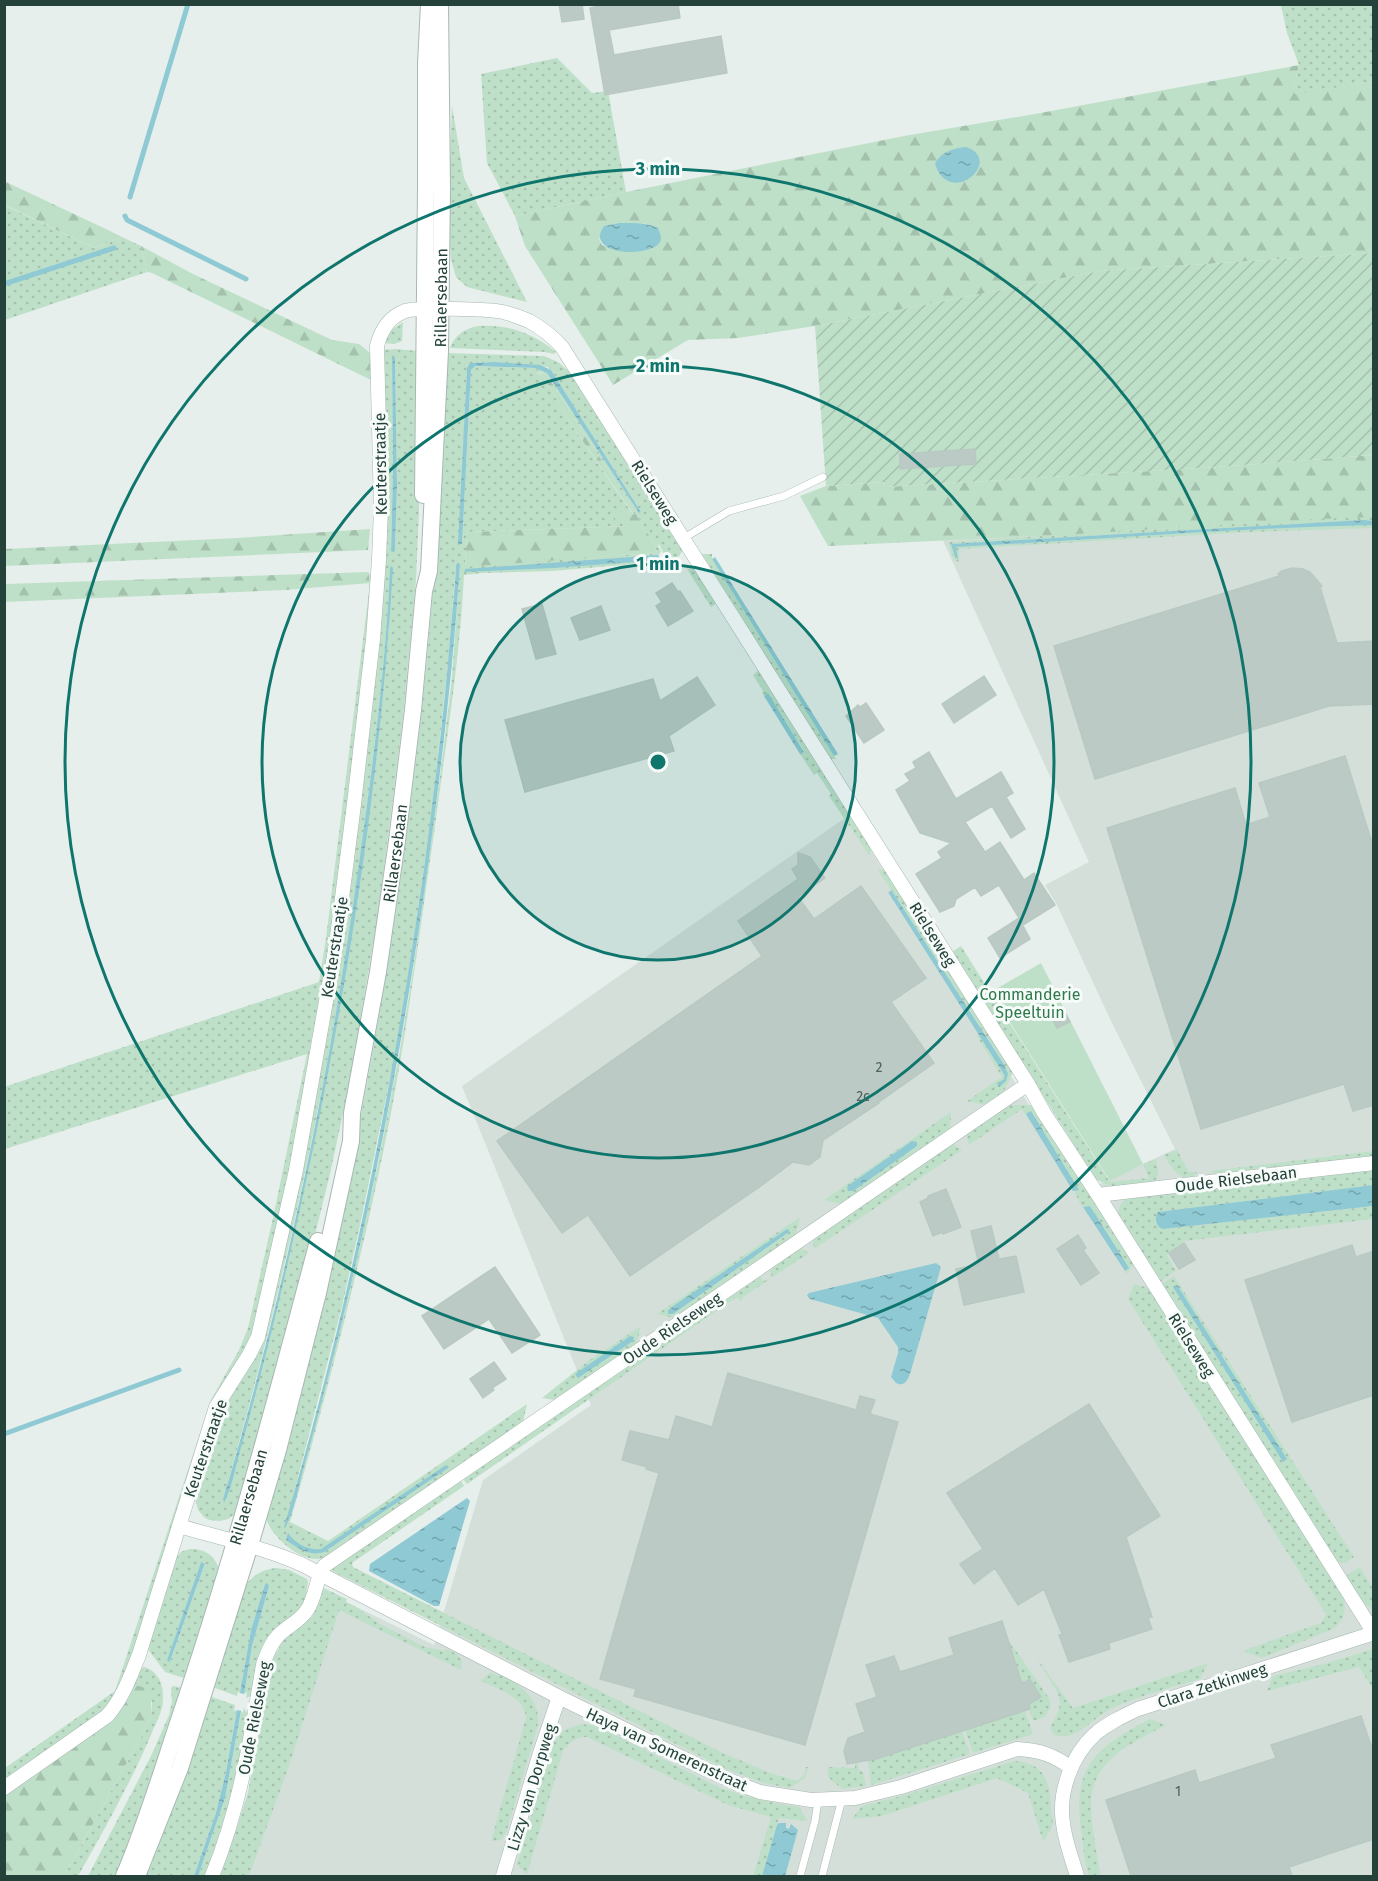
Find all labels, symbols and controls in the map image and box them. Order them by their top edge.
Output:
text: 3 min [635,158,680,180]
street label: Rillaersebaan [431,248,451,347]
text: 2 min [636,355,680,377]
street label: Keuterstraatje [370,413,391,515]
street label: Rielseweg [627,457,682,529]
text: 1 min [636,553,680,575]
centre of rings [648,752,668,772]
street label: Rillaersebaan [379,803,411,904]
street label: Keuterstraatje [317,895,352,999]
street label: Rielseweg [905,899,960,971]
park label: Commanderie Speeltuin [979,985,1081,1022]
house number: 2 [876,1059,883,1076]
house number: 2c [856,1088,870,1105]
street label: Oude Rielsebaan [1174,1163,1298,1196]
street label: Oude Rielseweg [619,1288,726,1369]
street label: Rielseweg [1164,1310,1219,1382]
street label: Keuterstraatje [180,1397,231,1500]
street label: Rillaersebaan [226,1447,271,1547]
street label: Oude Rielseweg [234,1659,275,1776]
street label: Clara Zetkinweg [1155,1659,1270,1712]
street label: Haya van Somerenstraat [583,1704,751,1795]
street label: Lizzy van Dorpweg [503,1720,560,1853]
house number: 1 [1175,1783,1181,1800]

